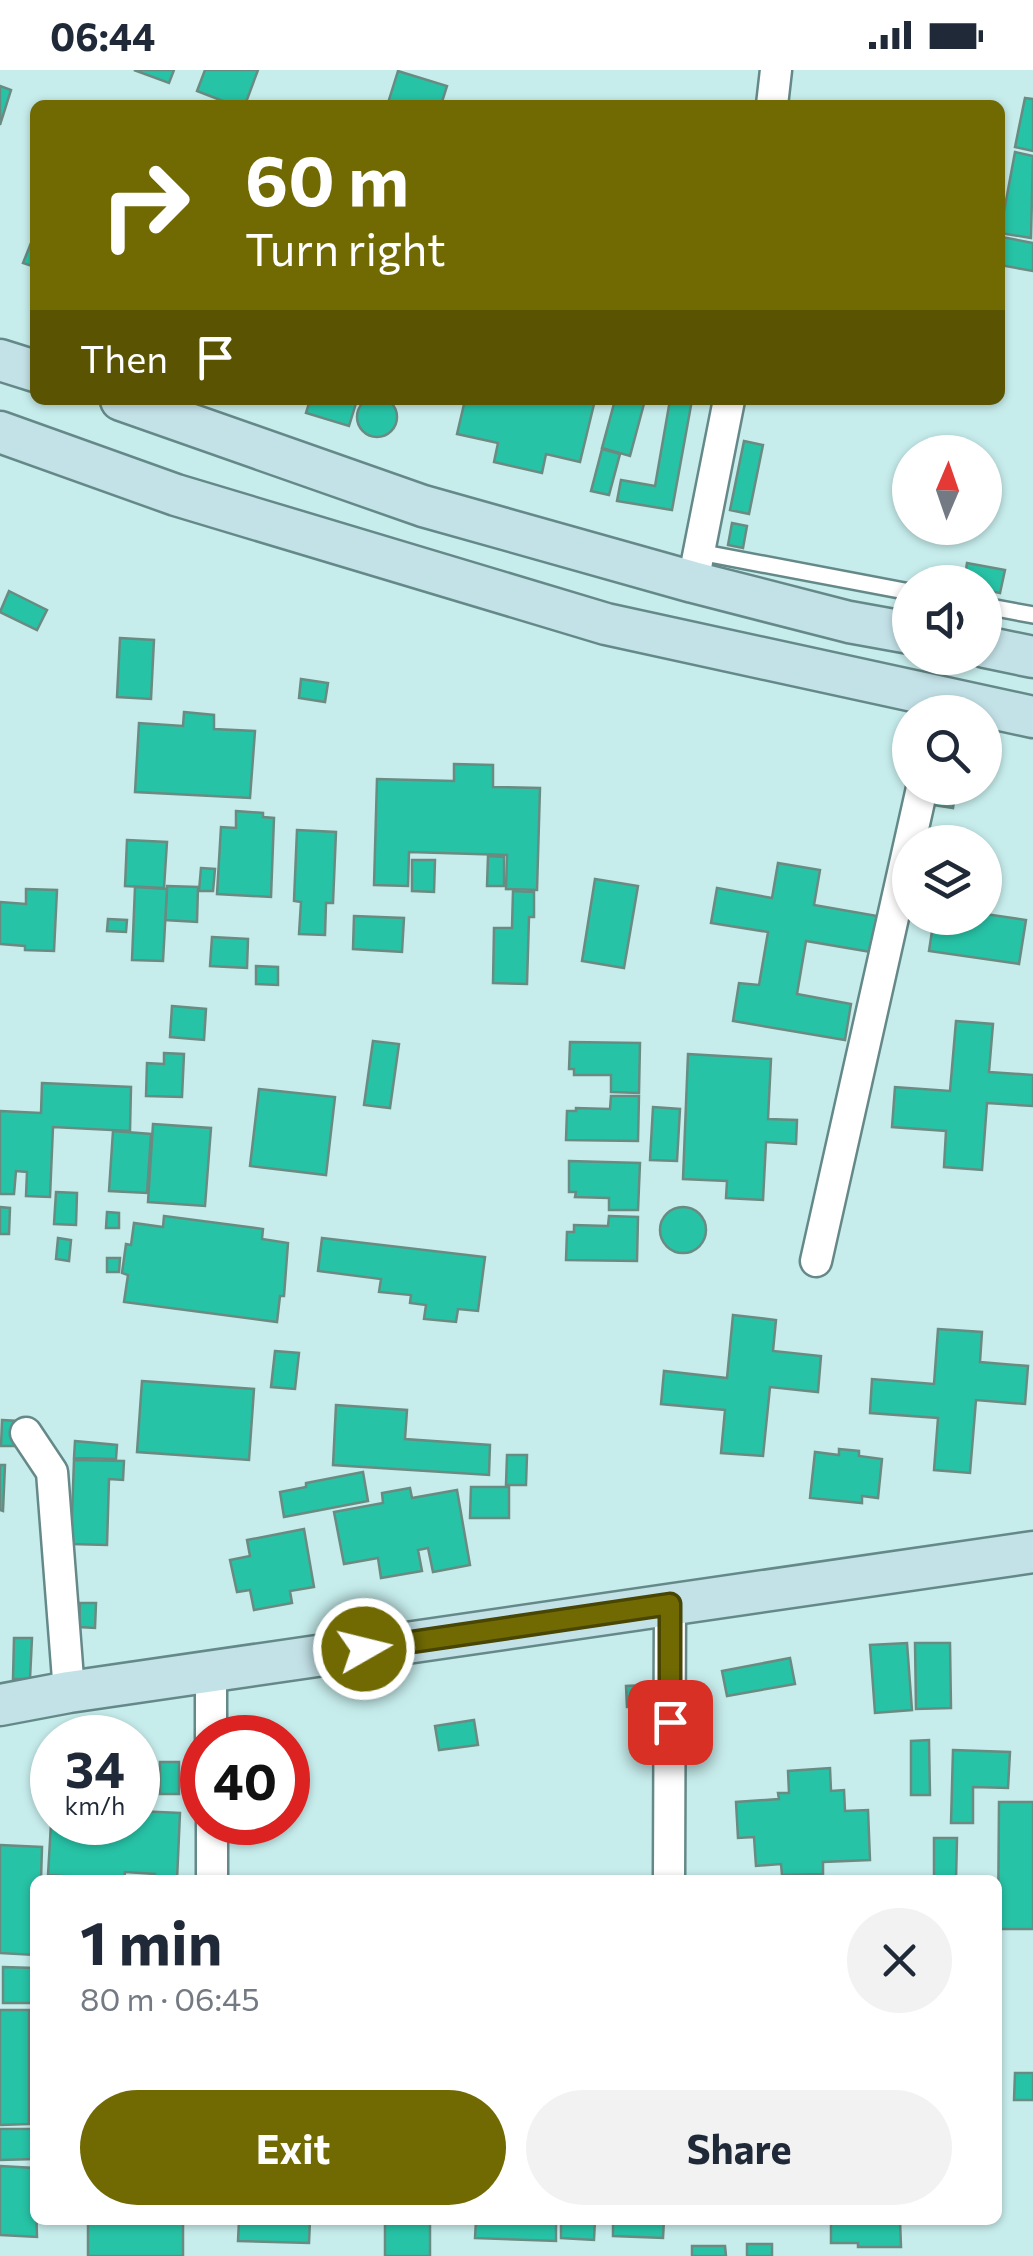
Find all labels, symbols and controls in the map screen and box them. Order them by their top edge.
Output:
text: 06:44 [50,12,155,59]
text: 60 m [245,135,409,220]
icon: right [80,140,210,270]
text: Turn right [245,220,446,275]
icon: arrive [188,330,243,385]
text: Then [80,334,168,381]
north arrow [892,435,1002,545]
map controls [892,435,1002,935]
button: sound [892,565,1002,675]
button: search [892,695,1002,805]
button: layers [892,825,1002,935]
position arrow [312,1597,416,1701]
pin [628,1680,713,1765]
icon: arrive [643,1695,698,1750]
speed limit sign: 40 [180,1715,310,1845]
text: 34 [65,1737,125,1798]
text: km/h [65,1790,125,1820]
text: 1 min [80,1904,222,1977]
button: close [847,1908,952,2013]
text: 80 m · 06:45 [80,1978,260,2018]
button: Exit [80,2090,506,2205]
button: Share [526,2090,952,2205]

